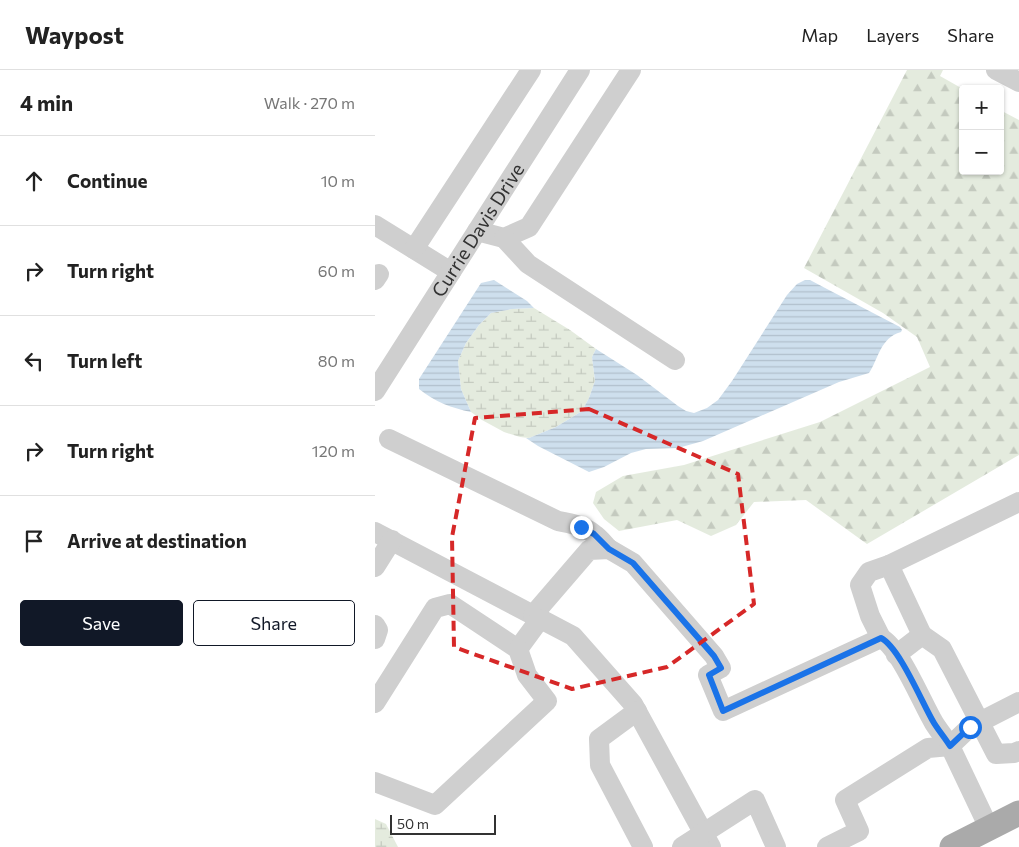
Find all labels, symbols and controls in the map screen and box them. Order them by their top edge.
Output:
text: Waypost [25,20,124,49]
text: Map [801,24,838,46]
text: Layers [866,24,919,46]
text: Share [947,24,994,46]
map controls [959,85,1004,175]
button: + [959,85,1004,130]
text: 4 min [20,90,73,115]
text: Walk · 270 m [264,93,355,112]
button: − [959,130,1004,175]
street label: Currie Davis Drive [426,159,529,301]
icon: ahead [20,167,48,195]
text: Continue [67,169,147,192]
text: 10 m [321,171,355,190]
icon: right [20,257,48,285]
text: Turn right [67,259,154,282]
text: 60 m [318,261,355,280]
icon: left [20,347,48,375]
text: Turn left [67,349,142,372]
text: 80 m [318,351,355,370]
icon: right [20,437,48,465]
text: Turn right [67,439,154,462]
text: 120 m [312,441,355,460]
route end [570,516,593,539]
icon: arrive [20,527,48,555]
text: Arrive at destination [67,529,247,552]
button: Save [20,600,183,646]
button: Share [193,600,355,646]
route start [959,716,982,739]
scale bar [390,812,496,835]
text: 50 m [397,815,429,832]

